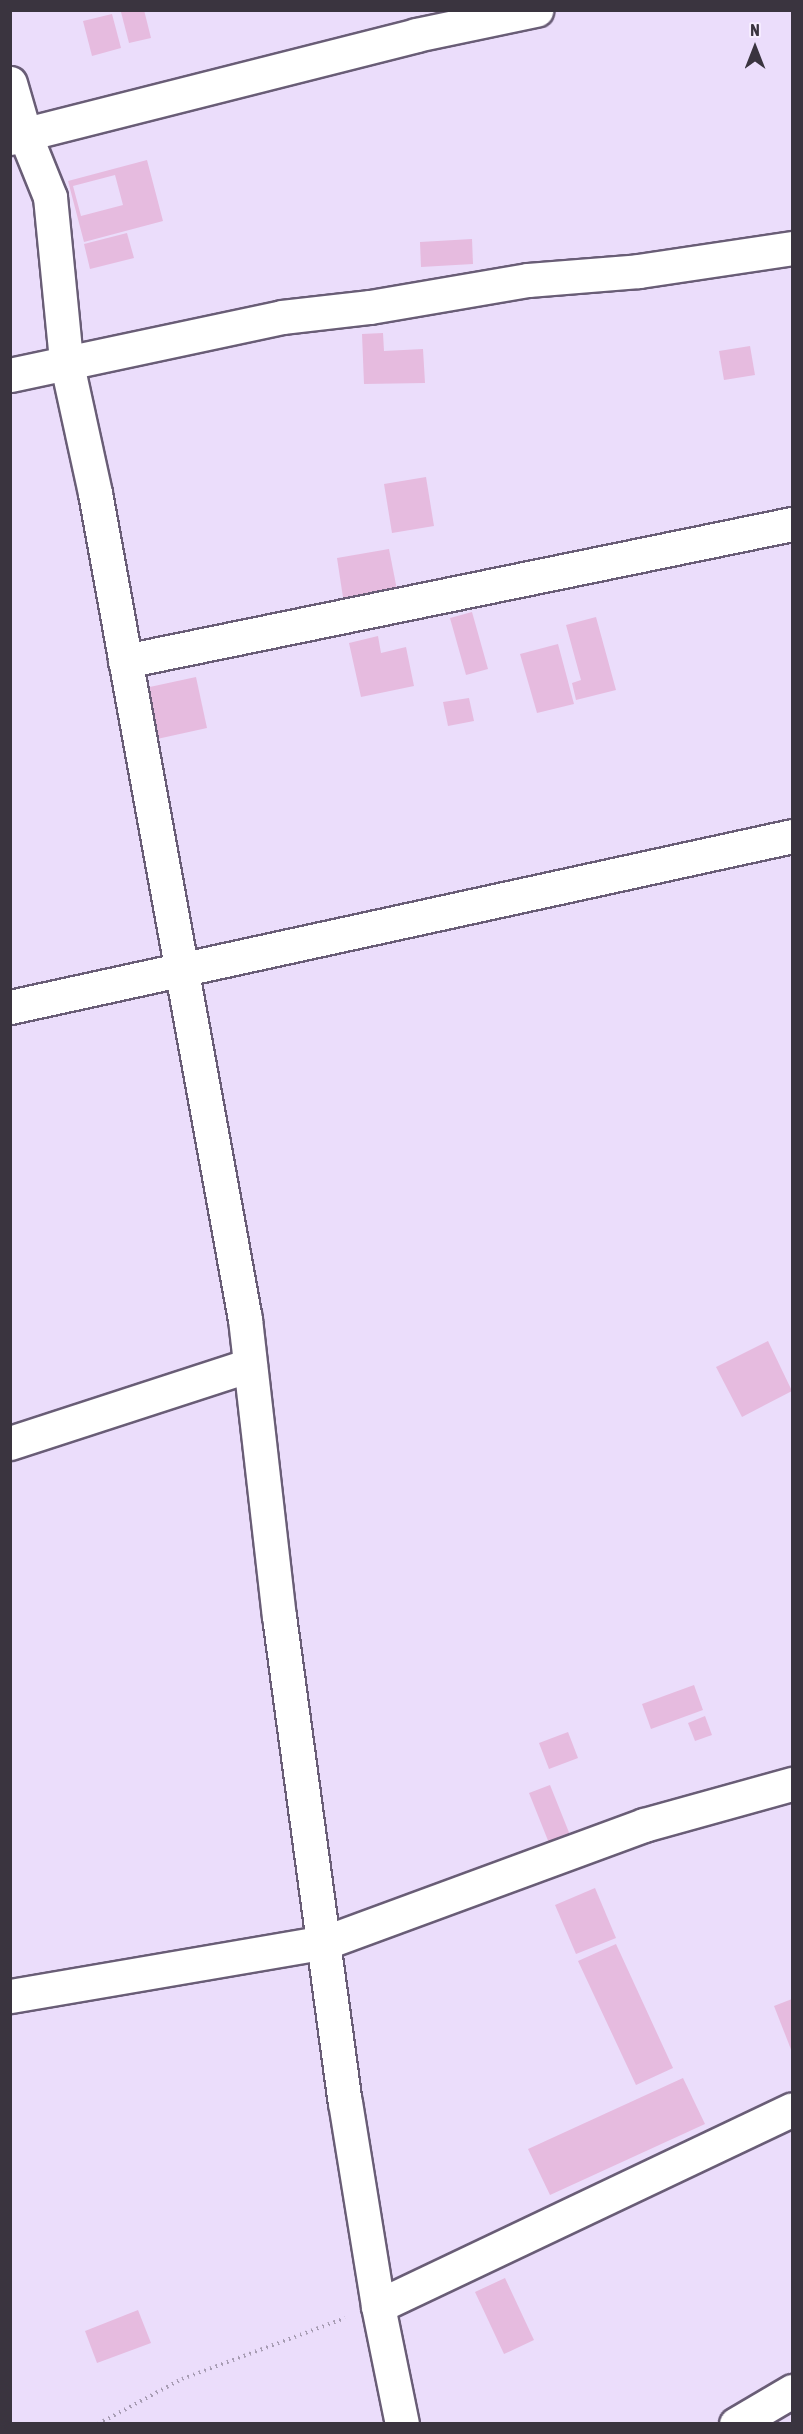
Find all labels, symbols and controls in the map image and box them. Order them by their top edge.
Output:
north arrow [725,18,785,78]
text: N [750,21,760,39]

